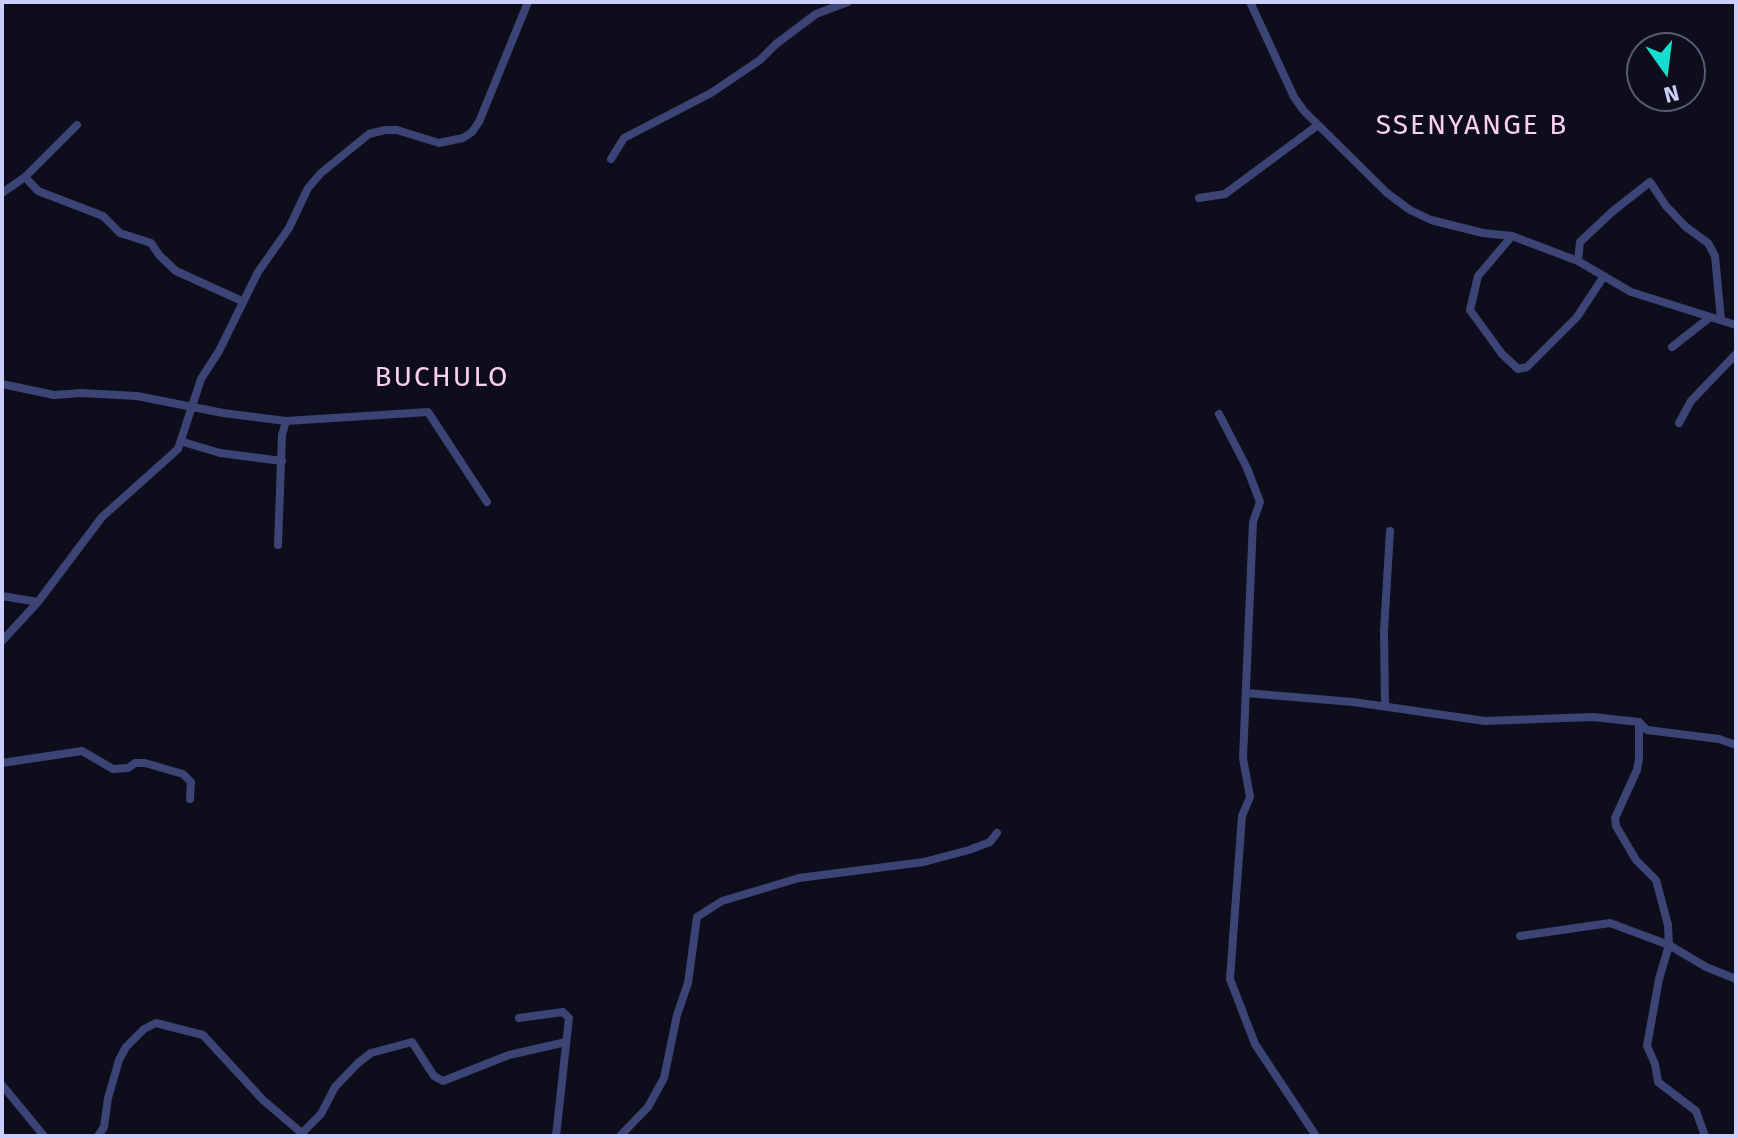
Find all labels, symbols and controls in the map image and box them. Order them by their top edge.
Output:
north arrow [1626,32,1706,112]
text: N [1661,79,1682,109]
district label: SSENYANGE B [1376,109,1568,143]
district label: BUCHULO [375,361,509,395]

